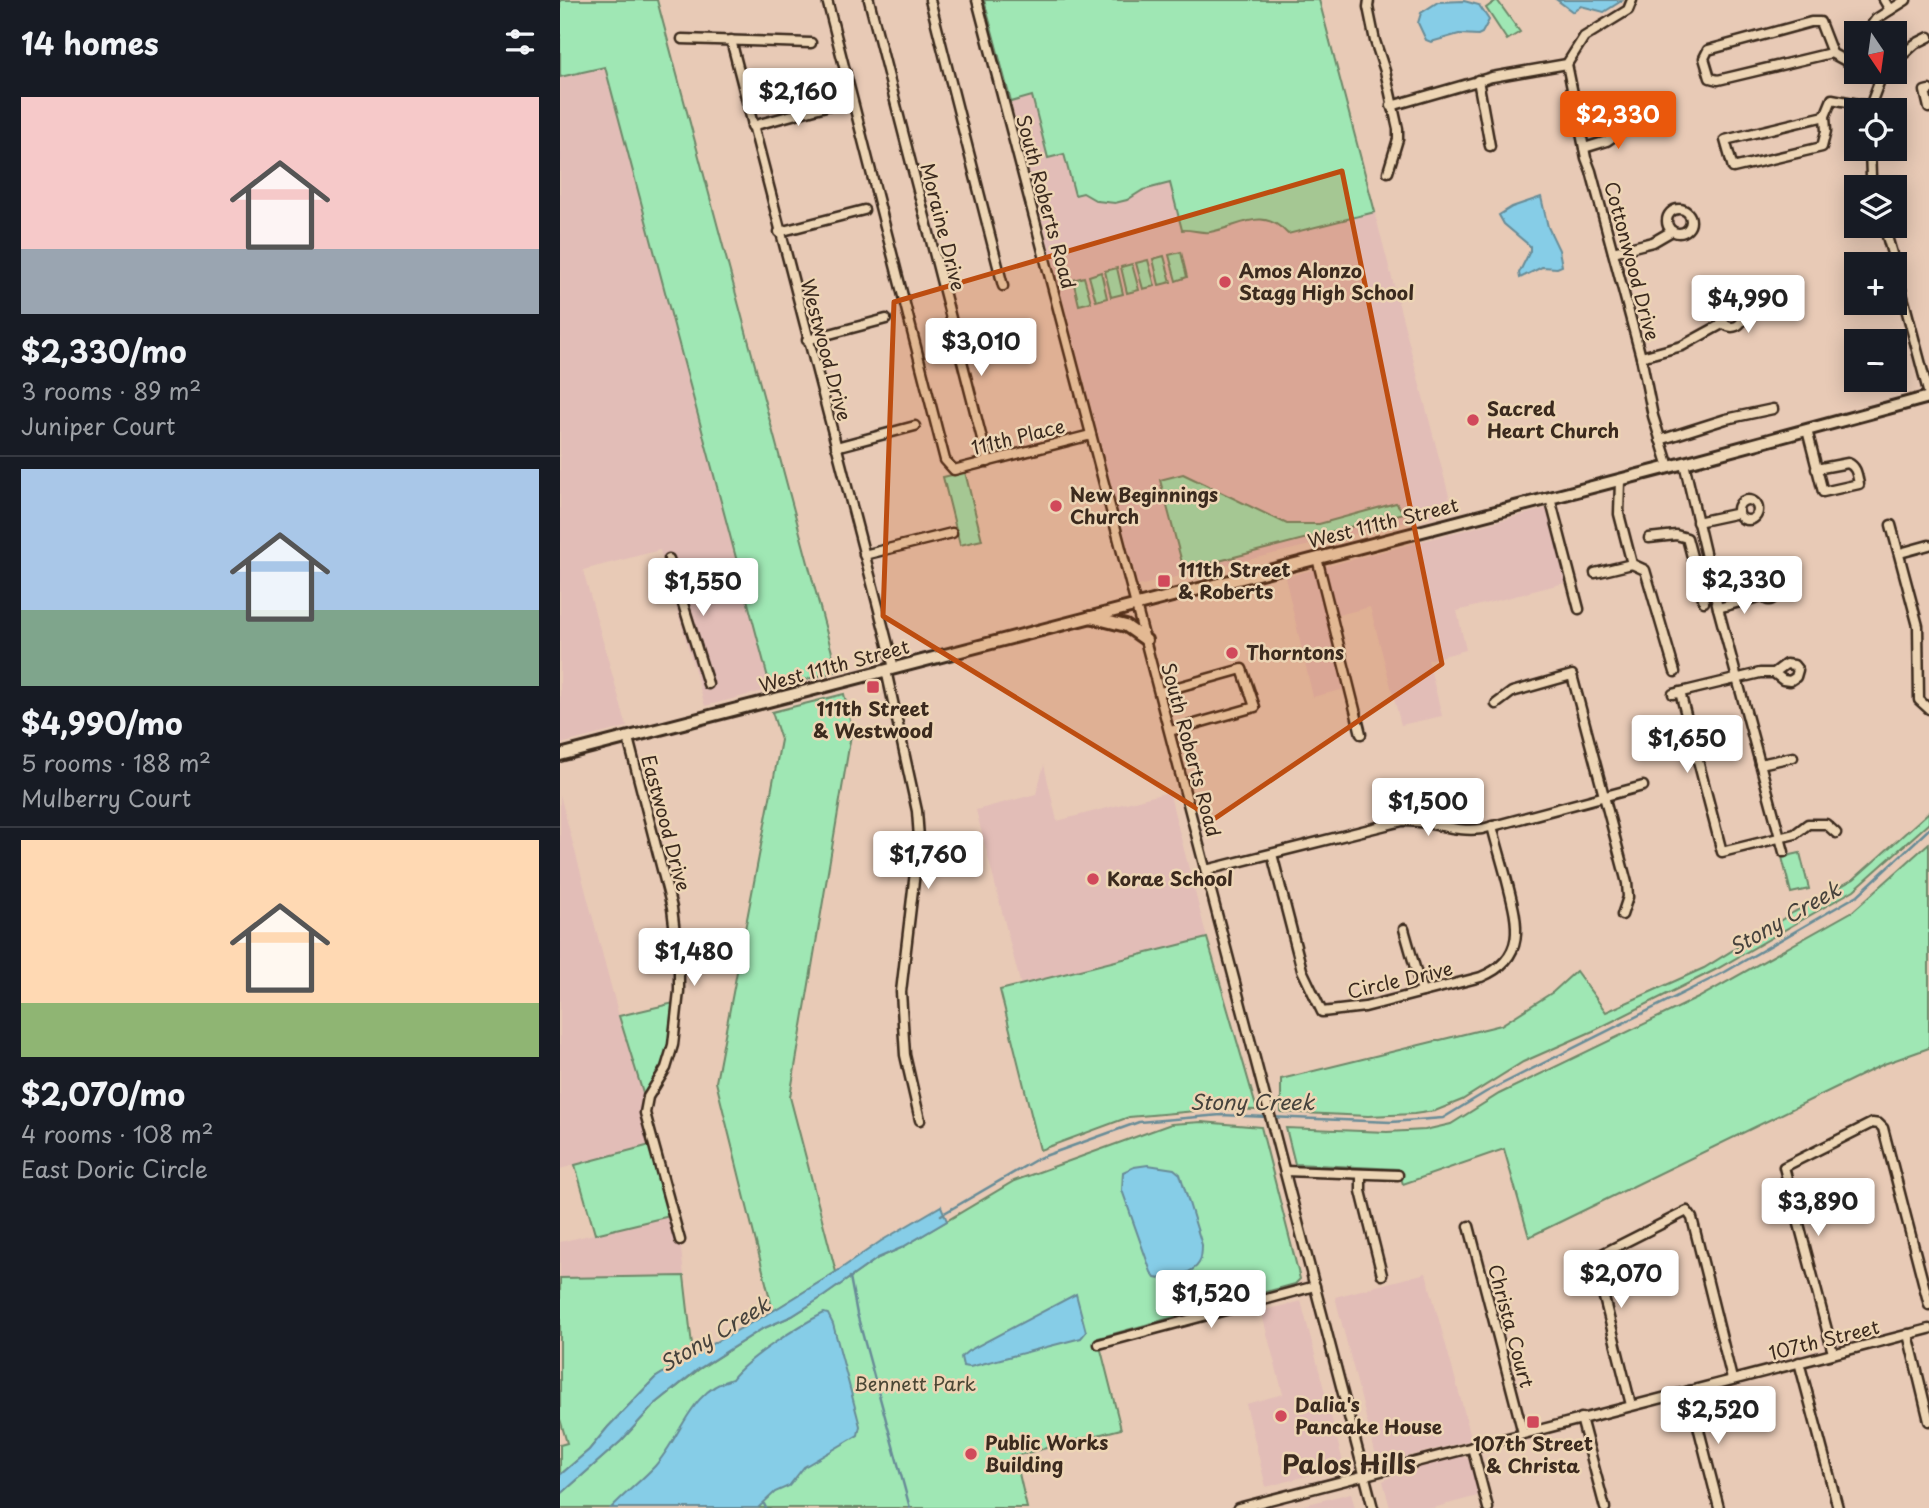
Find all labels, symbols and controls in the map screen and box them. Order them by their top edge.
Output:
text: 14 homes [21,20,159,65]
north arrow [1844,21,1908,84]
map controls [1844,21,1907,392]
icon: filters [501,23,539,61]
pin: $2,160 [741,68,855,128]
text: $2,160 [759,73,837,108]
pin: $2,330 [1561,92,1675,151]
text: $2,330 [1576,96,1660,131]
button: locate [1844,98,1907,161]
street label: South Roberts Road [1010,112,1084,292]
icon: home [217,142,343,268]
street label: Moraine Drive [915,160,973,294]
button: layers [1844,175,1907,238]
street label: Cottonwood Drive [1598,178,1668,343]
button: + [1844,252,1907,315]
place label: Amos Alonzo Stagg High School [1239,256,1414,306]
marker: Amos Alonzo Stagg High School [1217,274,1233,290]
street label: Westwood Drive [795,276,859,424]
pin: $4,990 [1691,276,1805,335]
text: $4,990 [1708,280,1788,315]
pin: $3,010 [924,318,1038,378]
text: $3,010 [941,323,1021,358]
text: $2,330/mo [21,328,187,373]
button: − [1844,329,1907,392]
text: 3 rooms · 89 m² [21,373,201,408]
place label: Sacred Heart Church [1487,394,1619,444]
text: Juniper Court [21,408,175,443]
street label: 111th Place [968,411,1067,461]
marker: Sacred Heart Church [1465,412,1481,428]
place label: New Beginnings Church [1070,480,1218,530]
street label: West 111th Street [1304,490,1461,554]
marker: New Beginnings Church [1048,498,1064,514]
icon: home [217,514,343,640]
place label: 111th Street & Roberts [1178,555,1291,605]
pin: $2,330 [1687,556,1801,616]
pin: $1,550 [646,558,760,618]
text: $2,330 [1702,561,1786,596]
text: $1,550 [664,563,742,598]
marker: 111th Street & Roberts [1156,573,1172,589]
street label: West 111th Street [756,631,912,699]
place label: Thorntons [1246,638,1344,666]
marker: Thorntons [1224,645,1240,661]
street label: South Roberts Road [1155,660,1229,840]
marker: 111th Street & Westwood [865,679,881,695]
place label: 111th Street & Westwood [813,694,933,744]
text: $4,990/mo [21,700,183,745]
pin: $1,650 [1630,716,1744,775]
text: $1,650 [1648,720,1726,755]
text: 5 rooms · 188 m² [21,745,211,780]
street label: Eastwood Drive [635,751,699,894]
pin: $1,500 [1371,778,1485,838]
text: Mulberry Court [21,780,191,815]
text: $1,500 [1388,783,1468,818]
pin: $1,760 [871,832,985,891]
text: $1,760 [889,836,967,871]
place label: Korae School [1107,864,1233,892]
marker: Korae School [1085,871,1101,887]
water label: Stony Creek [1722,872,1847,962]
icon: home [217,885,343,1011]
pin: $1,480 [637,928,751,988]
text: $1,480 [655,933,733,968]
street label: Circle Drive [1344,953,1455,1005]
text: $2,070/mo [21,1071,185,1116]
water label: Stony Creek [1190,1085,1316,1117]
text: 4 rooms · 108 m² [21,1116,214,1151]
text: East Doric Circle [21,1151,208,1186]
pin: $3,890 [1761,1178,1875,1238]
text: $3,890 [1778,1183,1858,1218]
pin: $2,070 [1564,1250,1678,1310]
text: $2,070 [1580,1255,1662,1290]
street label: Christa Court [1482,1261,1542,1391]
pin: $1,520 [1154,1270,1268,1330]
text: $1,520 [1172,1275,1250,1310]
water label: Stony Creek [652,1287,777,1379]
street label: 107th Street [1766,1312,1882,1366]
park label: Bennett Park [854,1369,977,1397]
pin: $2,520 [1661,1386,1775,1446]
place label: Dalia's Pancake House [1295,1390,1442,1440]
text: $2,520 [1677,1391,1759,1426]
marker: Dalia's Pancake House [1273,1408,1289,1424]
marker: 107th Street & Christa [1525,1414,1541,1430]
place label: Public Works Building [985,1428,1108,1478]
place label: 107th Street & Christa [1473,1429,1593,1479]
district label: Palos Hills [1282,1444,1416,1483]
marker: Public Works Building [963,1446,979,1462]

